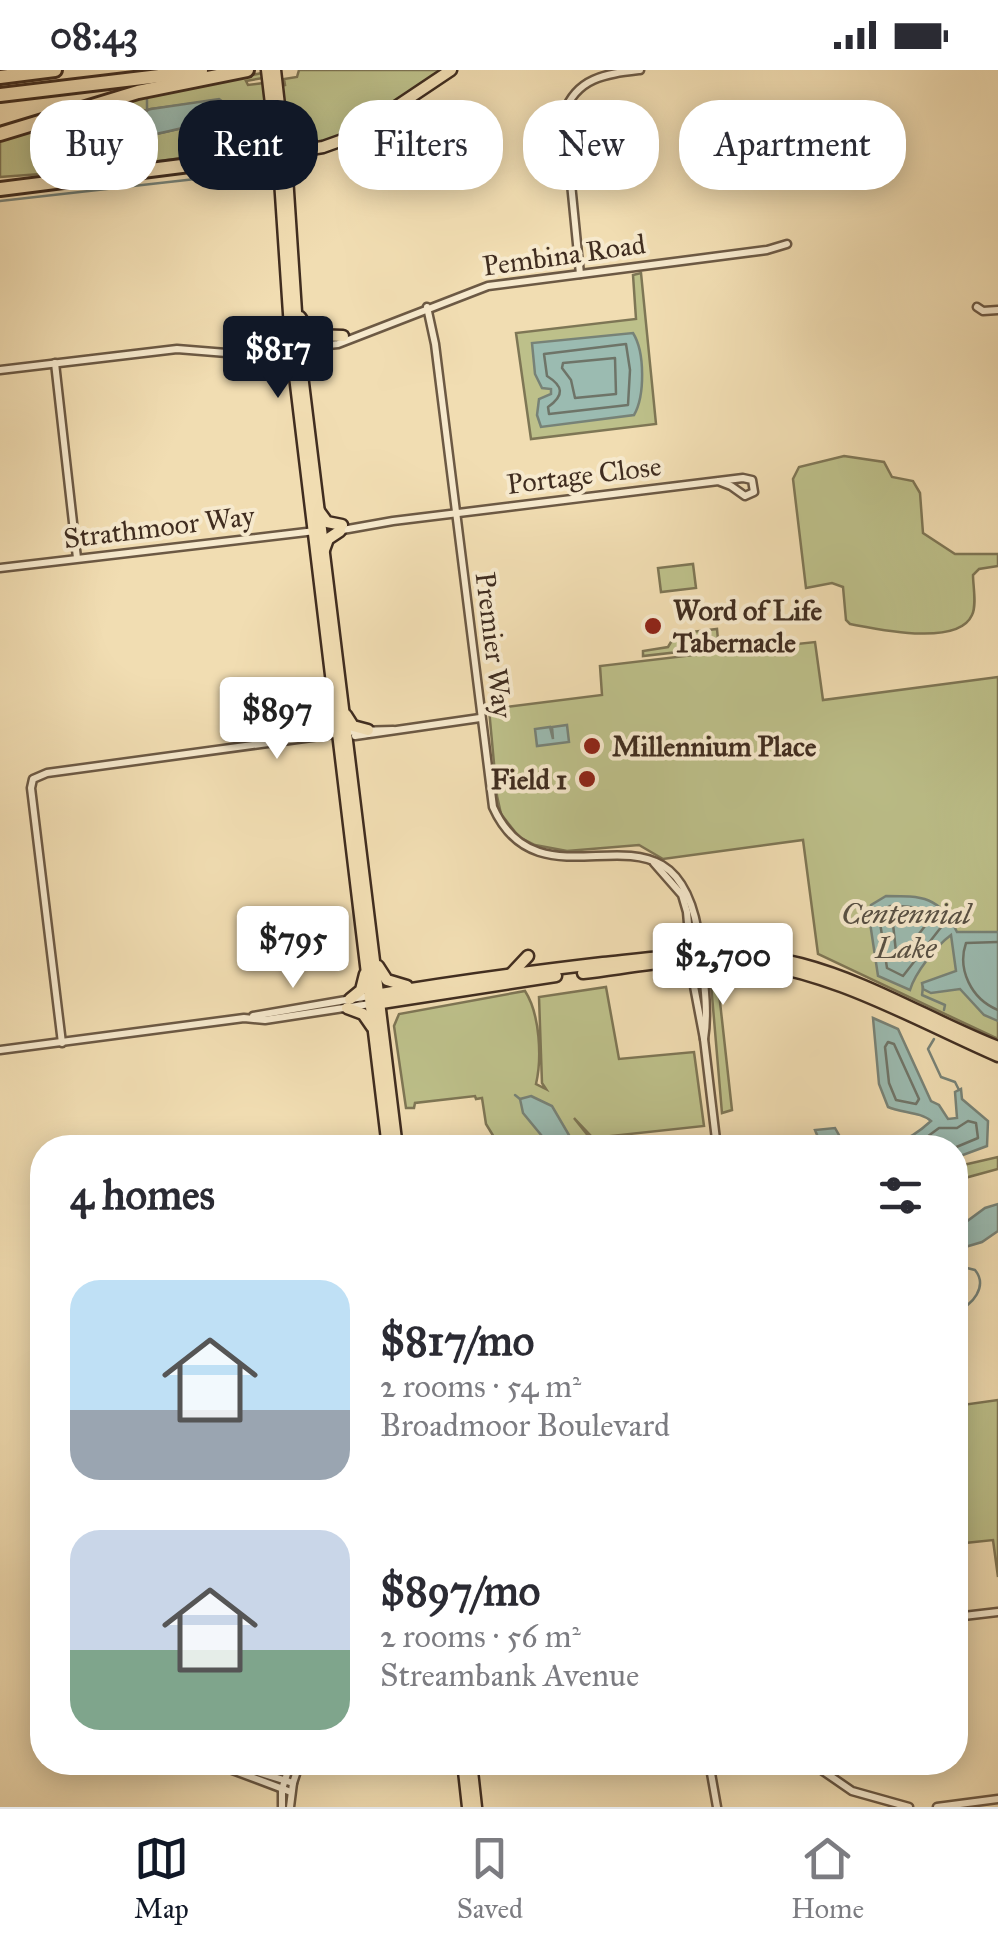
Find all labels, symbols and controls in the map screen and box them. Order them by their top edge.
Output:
text: 08:43 [50,12,138,58]
chip: Buy [30,100,158,190]
chip: Rent [178,100,318,190]
chip: Filters [338,100,503,190]
chip: New [523,100,659,190]
chip: Apartment [679,100,906,190]
street label: Pembina Road [480,226,648,284]
pin: $817 [219,316,337,401]
text: $817 [245,329,311,368]
street label: Portage Close [505,448,663,502]
street label: Strathmoor Way [61,498,257,556]
street label: Premier Way [468,570,520,721]
place label: Word of Life Tabernacle [673,593,822,660]
marker: Word of Life Tabernacle [642,615,664,637]
pin: $897 [218,677,336,762]
text: $897 [242,690,312,729]
place label: Millennium Place [612,729,817,764]
marker: Millennium Place [581,735,603,757]
place label: Field 1 [491,762,567,797]
marker: Field 1 [576,768,598,790]
water label: Centennial Lake [841,896,974,966]
pin: $795 [234,906,352,991]
text: $795 [259,919,327,958]
pin: $2,700 [642,923,804,1008]
text: $2,700 [675,936,771,975]
icon: filters [873,1168,928,1223]
text: 4 homes [70,1169,215,1221]
text: $817/mo [380,1315,534,1367]
icon: home [150,1320,270,1440]
text: 2 rooms · 54 m² [380,1367,581,1406]
text: Broadmoor Boulevard [380,1406,670,1445]
text: $897/mo [380,1565,540,1617]
icon: home [150,1570,270,1690]
text: 2 rooms · 56 m² [380,1617,581,1656]
text: Streambank Avenue [380,1656,639,1695]
tab: Map [134,1831,189,1926]
tab: Saved [457,1831,523,1926]
tab: Home [791,1831,864,1926]

